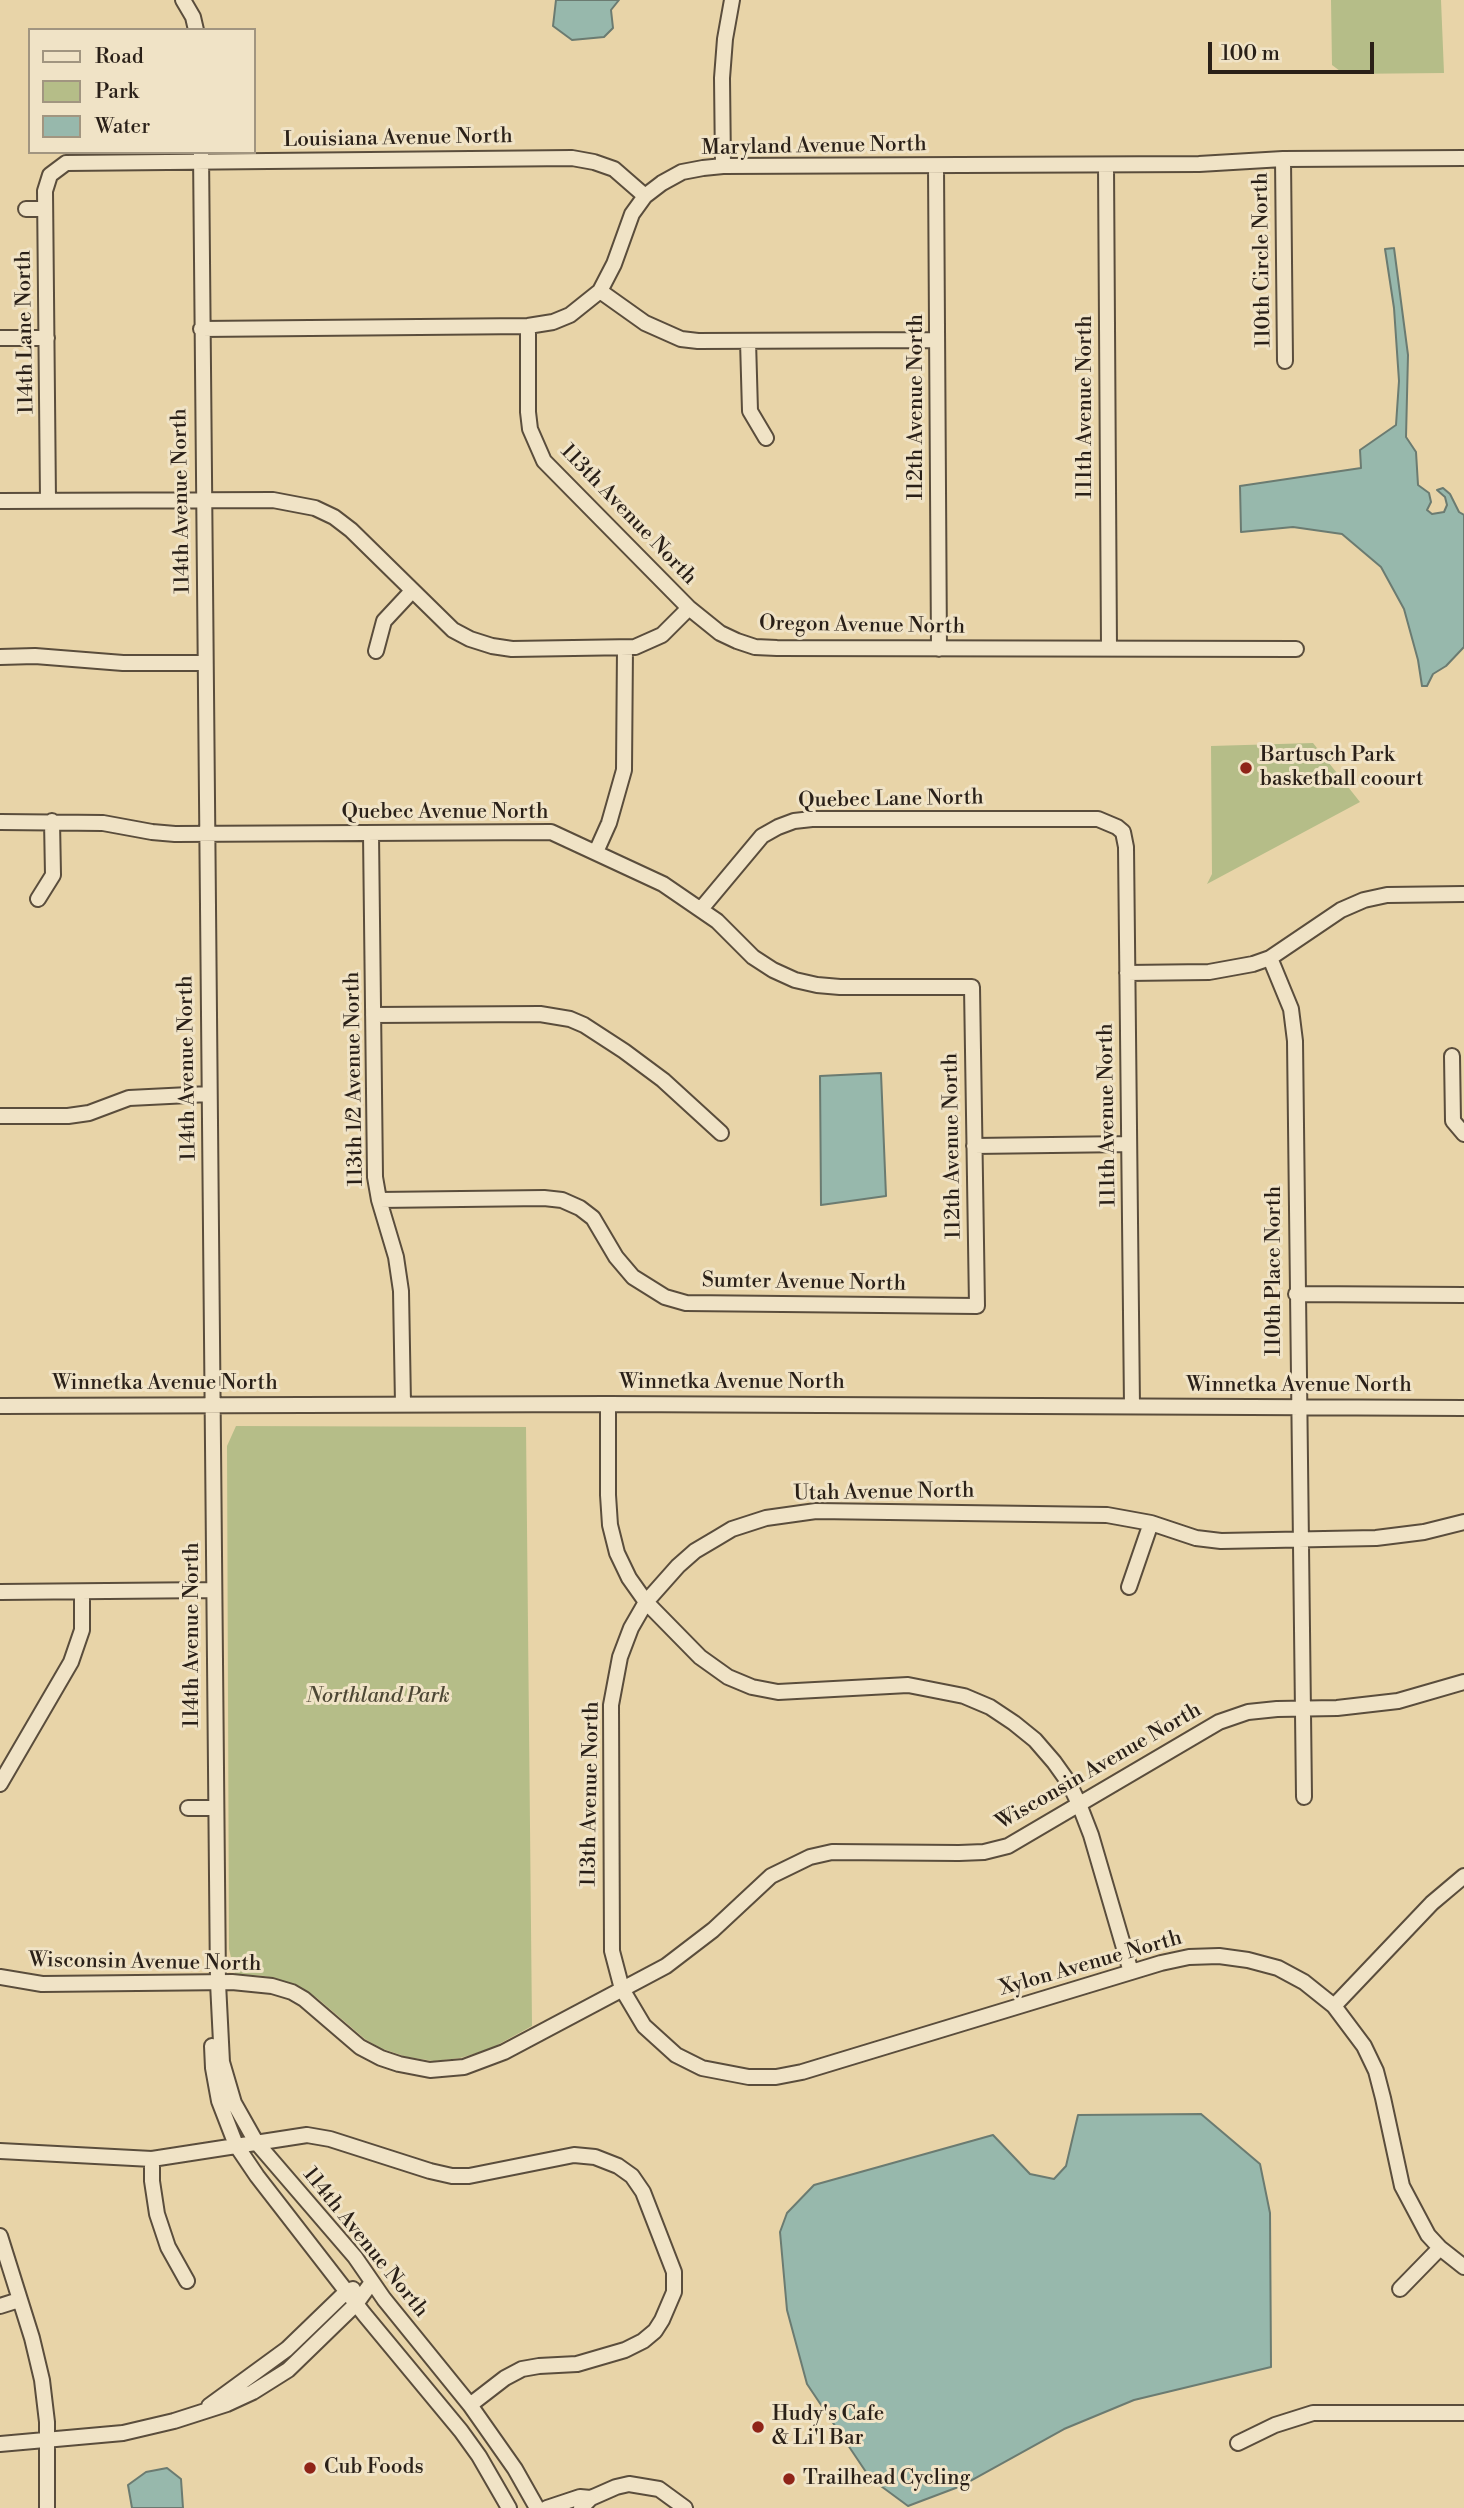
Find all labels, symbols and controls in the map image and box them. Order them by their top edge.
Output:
legend [28,28,256,154]
scale bar [1212,28,1378,72]
text: 100 m [1221,41,1280,67]
text: Road [95,44,144,70]
text: Park [95,79,139,105]
text: Water [95,114,150,140]
street label: Louisiana Avenue North [283,124,513,154]
street label: Maryland Avenue North [701,132,927,162]
street label: 110th Circle North [1249,172,1277,348]
street label: 114th Lane North [12,250,40,414]
street label: 112th Avenue North [904,314,930,500]
street label: 111th Avenue North [1073,315,1099,499]
street label: 114th Avenue North [168,408,196,594]
street label: 113th Avenue North [555,440,701,590]
street label: Oregon Avenue North [759,612,965,640]
place label: Bartusch Park basketball coourt [1260,743,1424,793]
marker: Bartusch Park basketball coourt [1238,760,1254,776]
street label: Quebec Lane North [798,786,984,814]
street label: Quebec Avenue North [341,800,549,826]
street label: 113th 1/2 Avenue North [341,971,369,1187]
street label: 114th Avenue North [174,975,202,1161]
street label: 111th Avenue North [1094,1023,1122,1207]
street label: 112th Avenue North [939,1053,967,1239]
street label: 110th Place North [1262,1186,1288,1356]
street label: Sumter Avenue North [702,1269,906,1297]
street label: Winnetka Avenue North [619,1370,845,1396]
street label: Winnetka Avenue North [52,1371,278,1397]
street label: Winnetka Avenue North [1186,1373,1412,1399]
street label: Utah Avenue North [793,1479,975,1507]
street label: 114th Avenue North [180,1542,206,1728]
park label: Northland Park [306,1684,450,1710]
street label: Wisconsin Avenue North [992,1698,1206,1836]
street label: 113th Avenue North [577,1701,605,1887]
street label: Xylon Avenue North [997,1926,1185,2002]
street label: Wisconsin Avenue North [28,1948,262,1978]
street label: 114th Avenue North [297,2163,433,2323]
place label: Hudy's Cafe & Li'l Bar [772,2402,884,2452]
marker: Hudy's Cafe & Li'l Bar [750,2419,766,2435]
place label: Cub Foods [324,2455,424,2481]
marker: Cub Foods [302,2460,318,2476]
place label: Trailhead Cycling [803,2466,970,2492]
marker: Trailhead Cycling [781,2471,797,2487]

